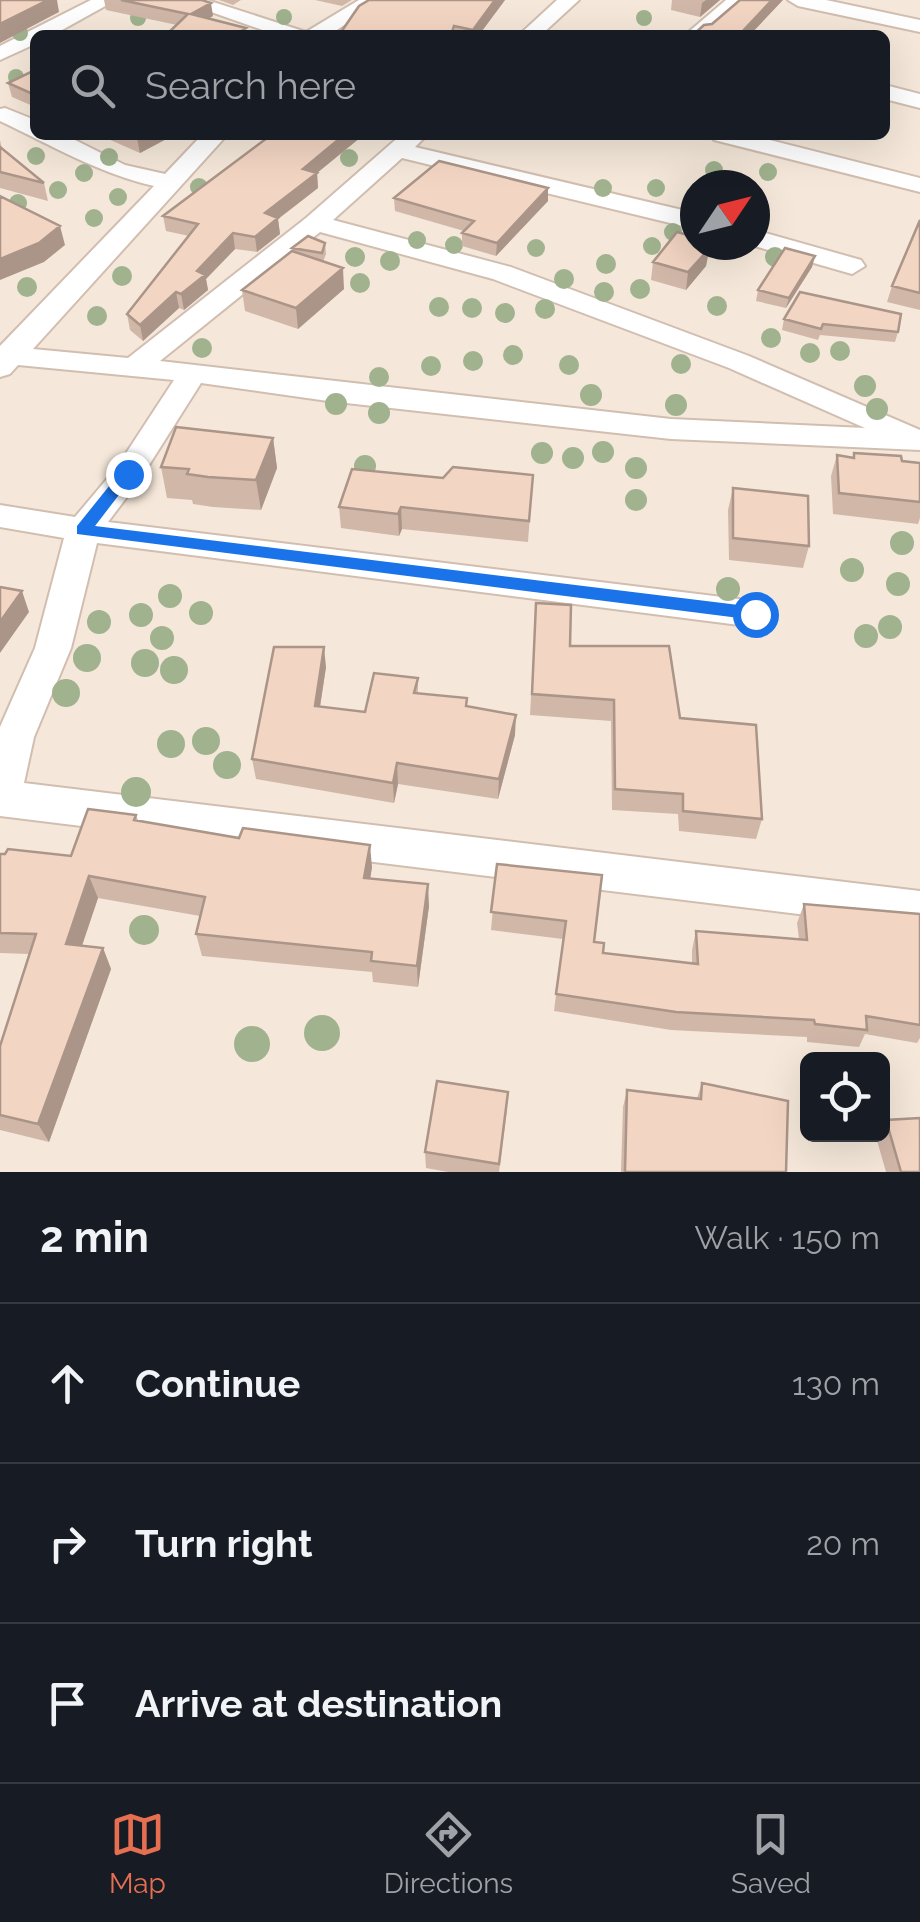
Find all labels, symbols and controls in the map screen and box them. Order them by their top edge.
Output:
search box [30,30,890,140]
icon: search [65,58,120,113]
text: Search here [145,63,356,108]
north arrow [680,170,770,260]
route end [106,452,152,498]
route start [733,592,779,638]
map controls [800,1052,890,1142]
button: locate [800,1052,890,1142]
text: 2 min [40,1213,149,1262]
text: Walk · 150 m [694,1219,880,1256]
icon: ahead [40,1356,95,1411]
text: Continue [135,1361,300,1406]
text: 130 m [792,1365,880,1402]
icon: right [40,1516,95,1571]
text: Turn right [135,1521,312,1566]
text: 20 m [806,1525,880,1562]
icon: arrive [40,1676,95,1731]
text: Arrive at destination [135,1681,502,1726]
tab: Map [109,1807,166,1900]
tab: Directions [384,1807,513,1900]
tab: Saved [731,1807,811,1900]

